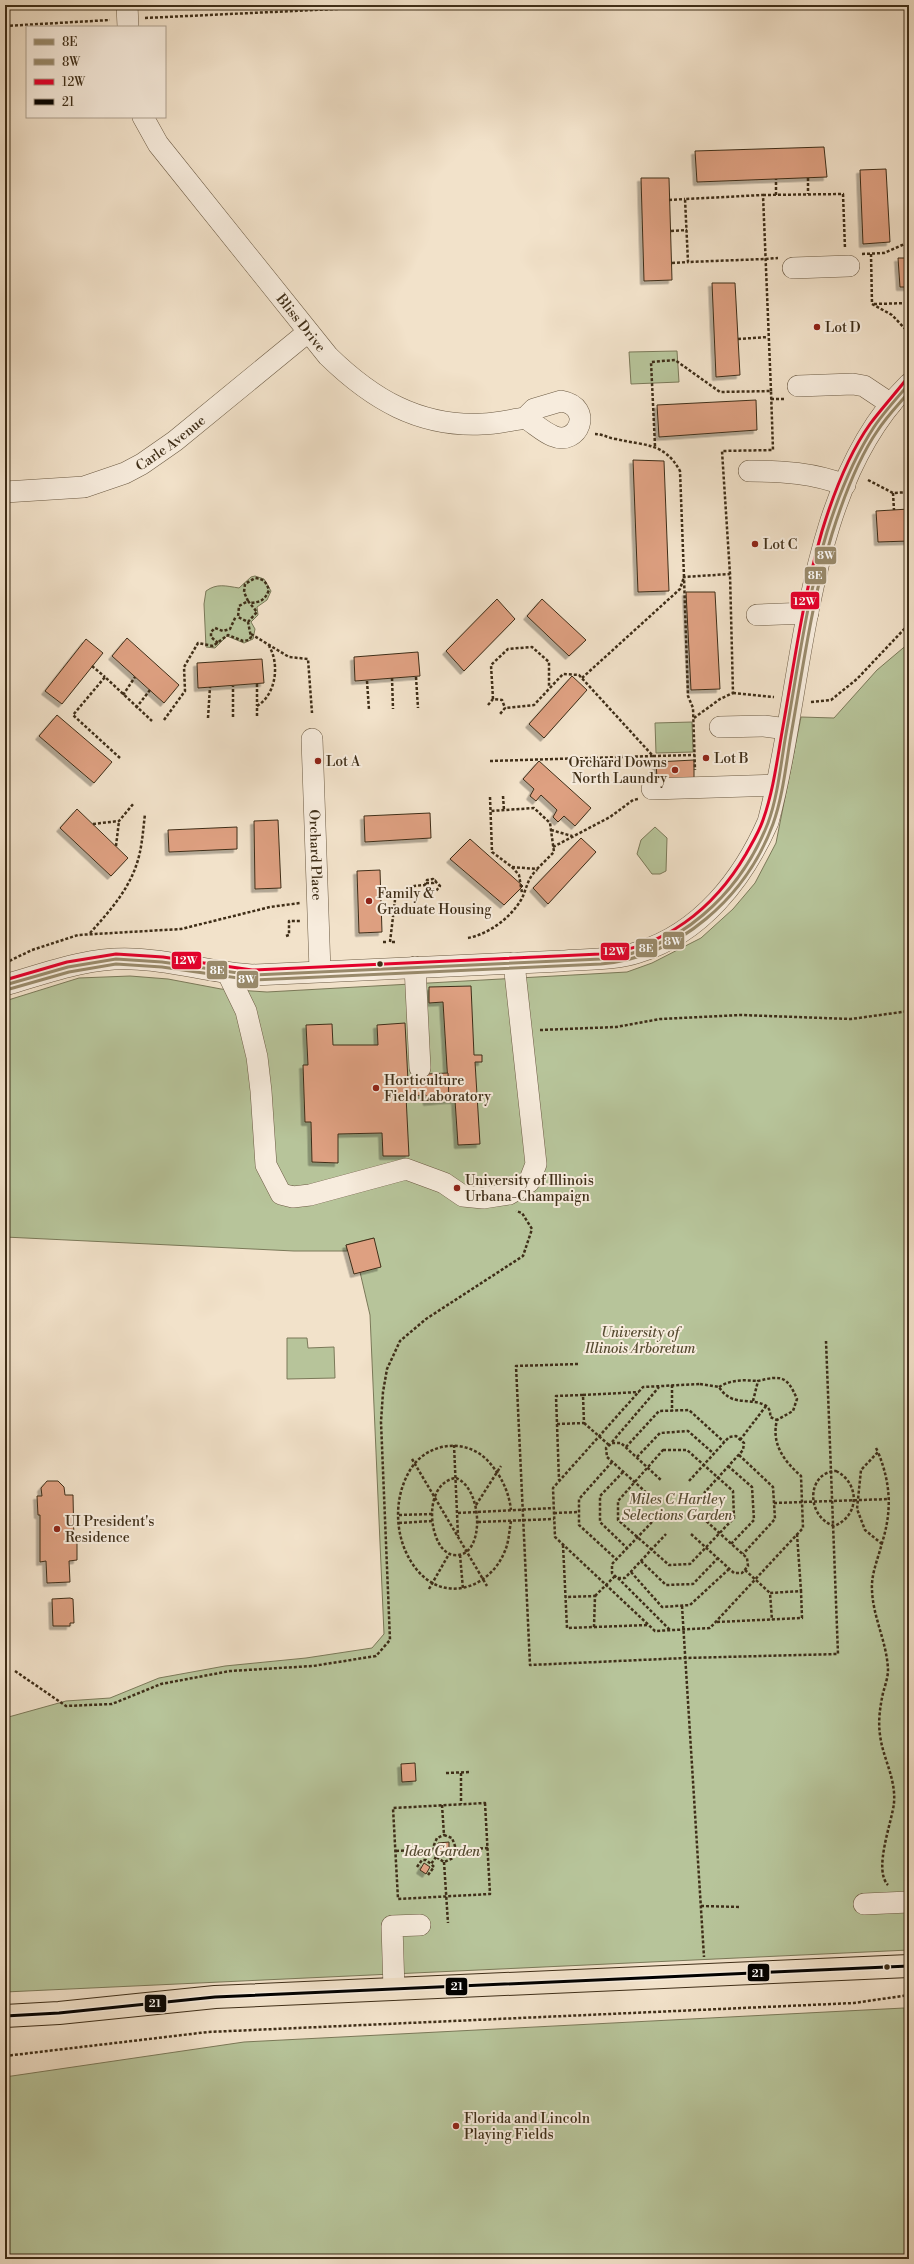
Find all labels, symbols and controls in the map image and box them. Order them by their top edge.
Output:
legend [26,26,166,118]
text: 8E [62,35,78,50]
text: 8W [62,55,81,70]
text: 12W [62,75,86,90]
text: 21 [62,95,75,110]
street label: Bliss Drive [271,290,329,356]
place label: Lot D [825,319,861,337]
marker: Lot D [812,322,822,332]
street label: Carle Avenue [133,412,210,476]
place label: Lot C [763,536,797,554]
marker: Lot C [750,539,760,549]
line badge: 8W [814,546,837,565]
text: 8W [817,549,836,563]
line badge: 8E [804,566,827,585]
text: 8E [808,569,823,583]
line badge: 12W [790,591,820,610]
text: 12W [793,595,818,609]
place label: Lot B [714,750,749,768]
place label: Lot A [326,753,361,771]
marker: Lot B [701,753,711,763]
place label: Orchard Downs North Laundry [568,754,667,788]
marker: Lot A [313,756,323,766]
marker: Orchard Downs North Laundry [670,765,680,775]
street label: Orchard Place [304,809,326,901]
place label: Family & Graduate Housing [377,885,492,919]
marker: Family & Graduate Housing [364,896,374,906]
line badge: 8W [662,931,685,950]
text: 8W [664,935,683,949]
line badge: 8E [635,938,658,958]
line badge: 12W [600,942,630,961]
text: 8E [639,942,654,956]
text: 12W [603,945,628,959]
line badge: 12W [171,951,202,970]
text: 12W [174,954,199,968]
unlabelled marker [375,959,385,969]
line badge: 8E [206,960,228,980]
text: 8E [210,964,225,978]
line badge: 8W [236,970,259,989]
text: 8W [238,973,257,987]
place label: Horticulture Field Laboratory [384,1072,491,1106]
marker: Horticulture Field Laboratory [371,1083,381,1093]
place label: University of Illinois Urbana-Champaign [465,1172,594,1206]
marker: University of Illinois Urbana-Champaign [452,1183,462,1193]
park label: University of Illinois Arboretum [584,1324,696,1358]
park label: Miles C Hartley Selections Garden [622,1491,732,1525]
place label: UI President's Residence [65,1513,154,1547]
marker: UI President's Residence [52,1524,62,1534]
park label: Idea Garden [403,1843,480,1861]
unlabelled marker [882,1962,892,1972]
line badge: 21 [747,1963,770,1982]
text: 21 [752,1967,765,1981]
line badge: 21 [445,1977,468,1996]
text: 21 [451,1980,464,1994]
line badge: 21 [144,1994,167,2013]
text: 21 [149,1997,162,2011]
place label: Florida and Lincoln Playing Fields [464,2110,591,2144]
marker: Florida and Lincoln Playing Fields [451,2121,461,2131]

